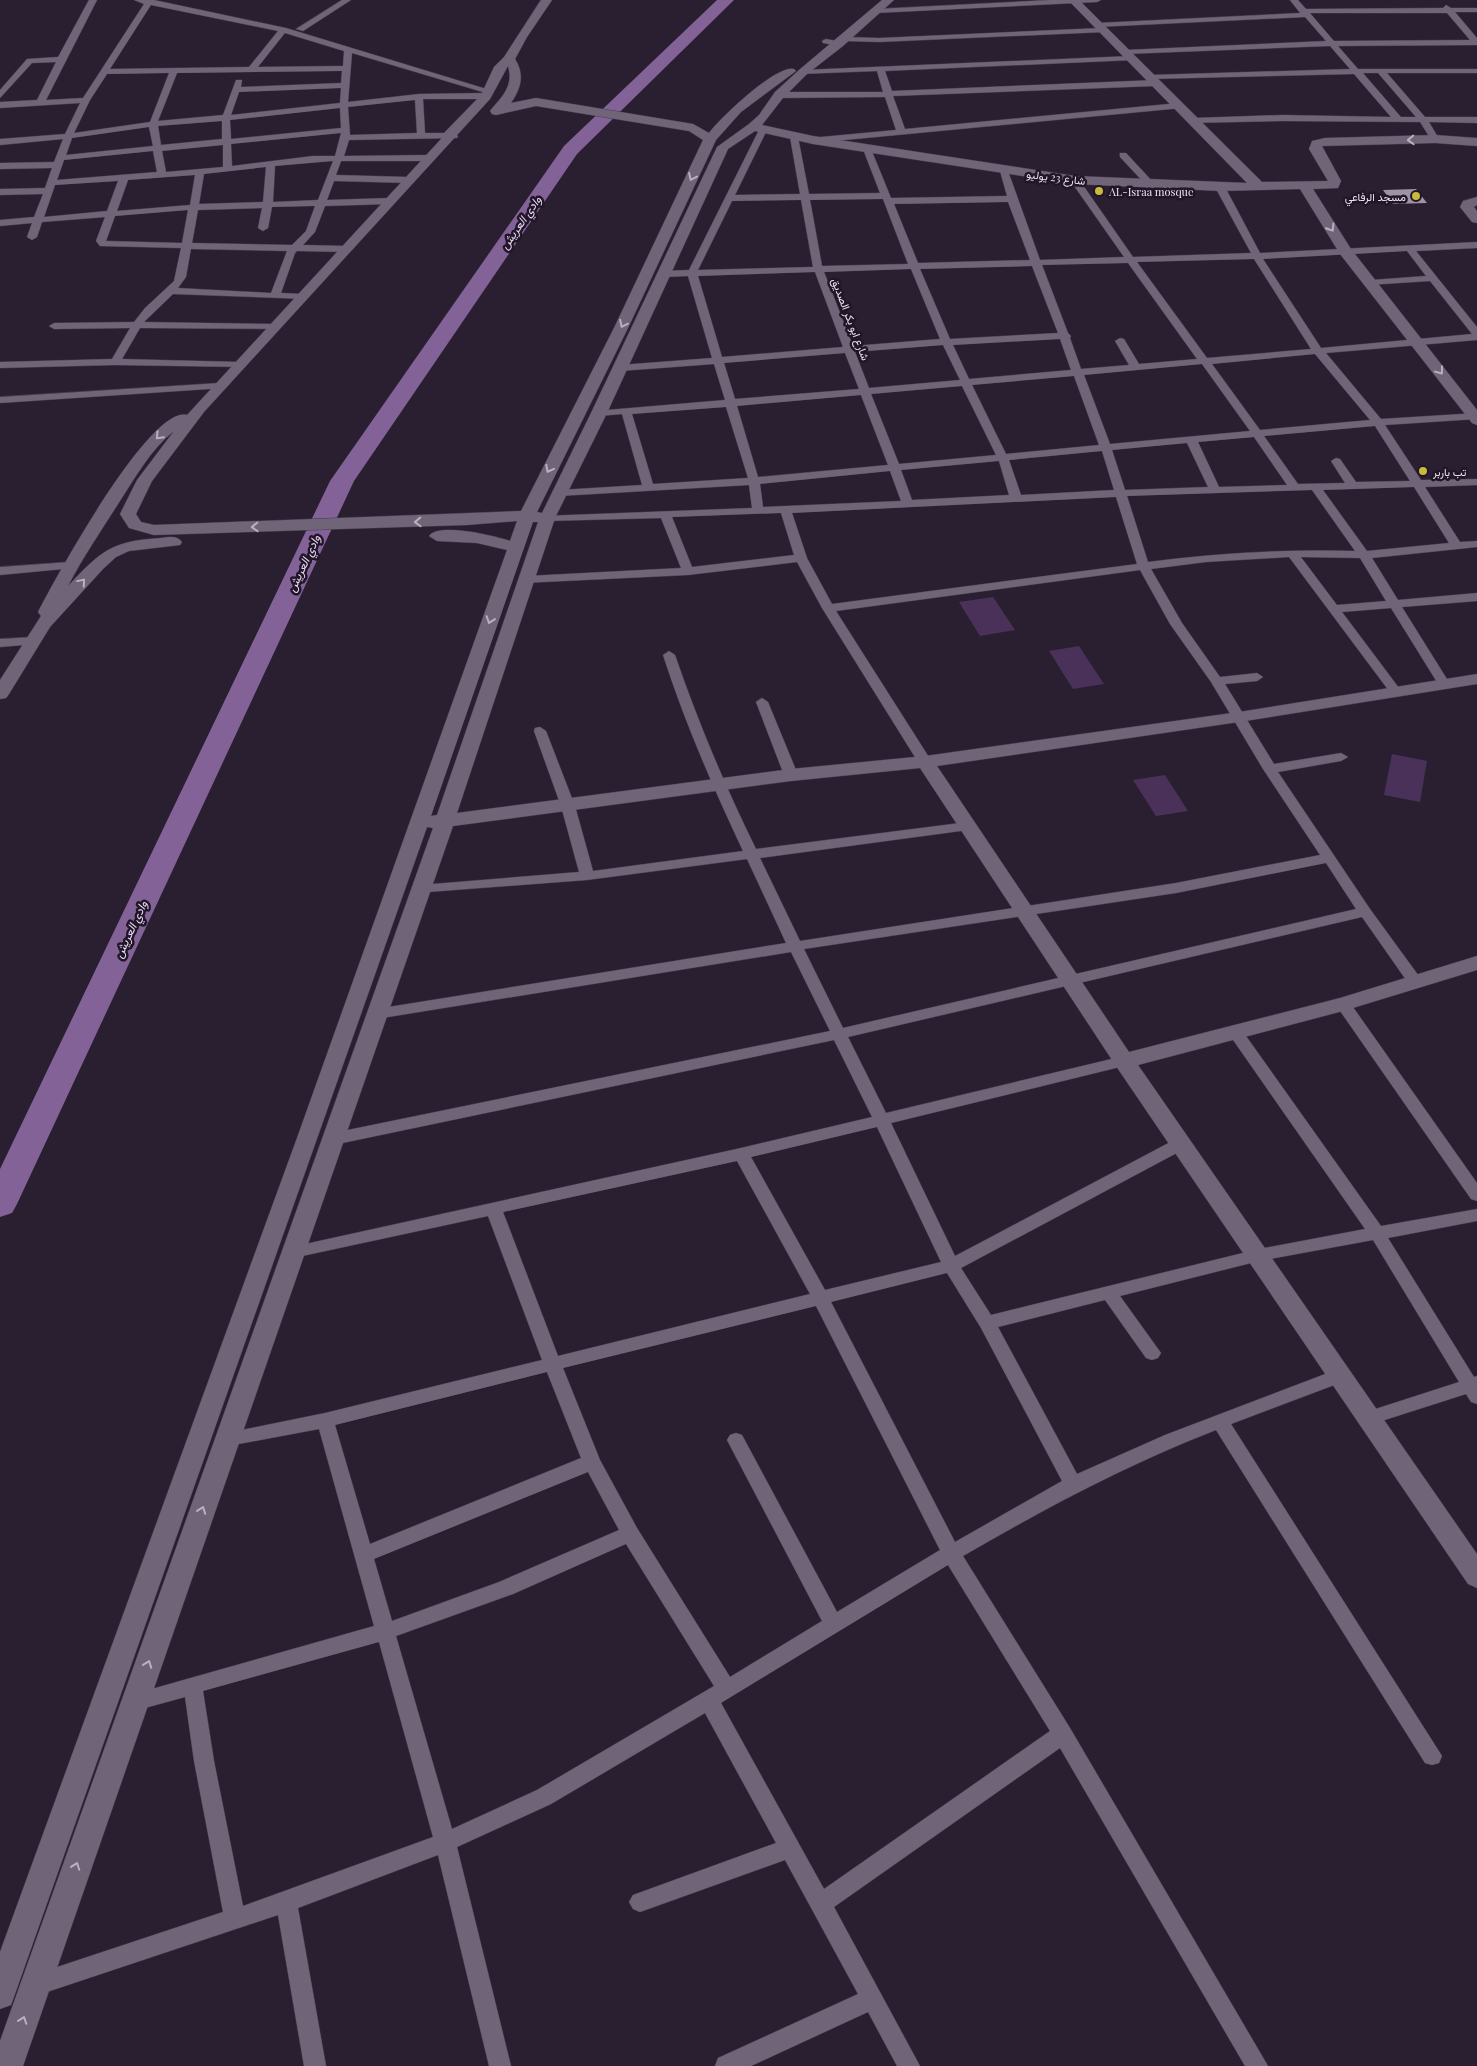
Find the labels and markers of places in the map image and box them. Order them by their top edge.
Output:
place label: AL-Israa mosque [1108,184,1194,199]
marker: AL-Israa mosque [1093,185,1105,197]
place label: مسجد الرفاعي [1345,189,1406,207]
marker: مسجد الرفاعي [1410,190,1422,202]
place label: تب باربر [1432,464,1467,479]
marker: تب باربر [1417,465,1429,477]

